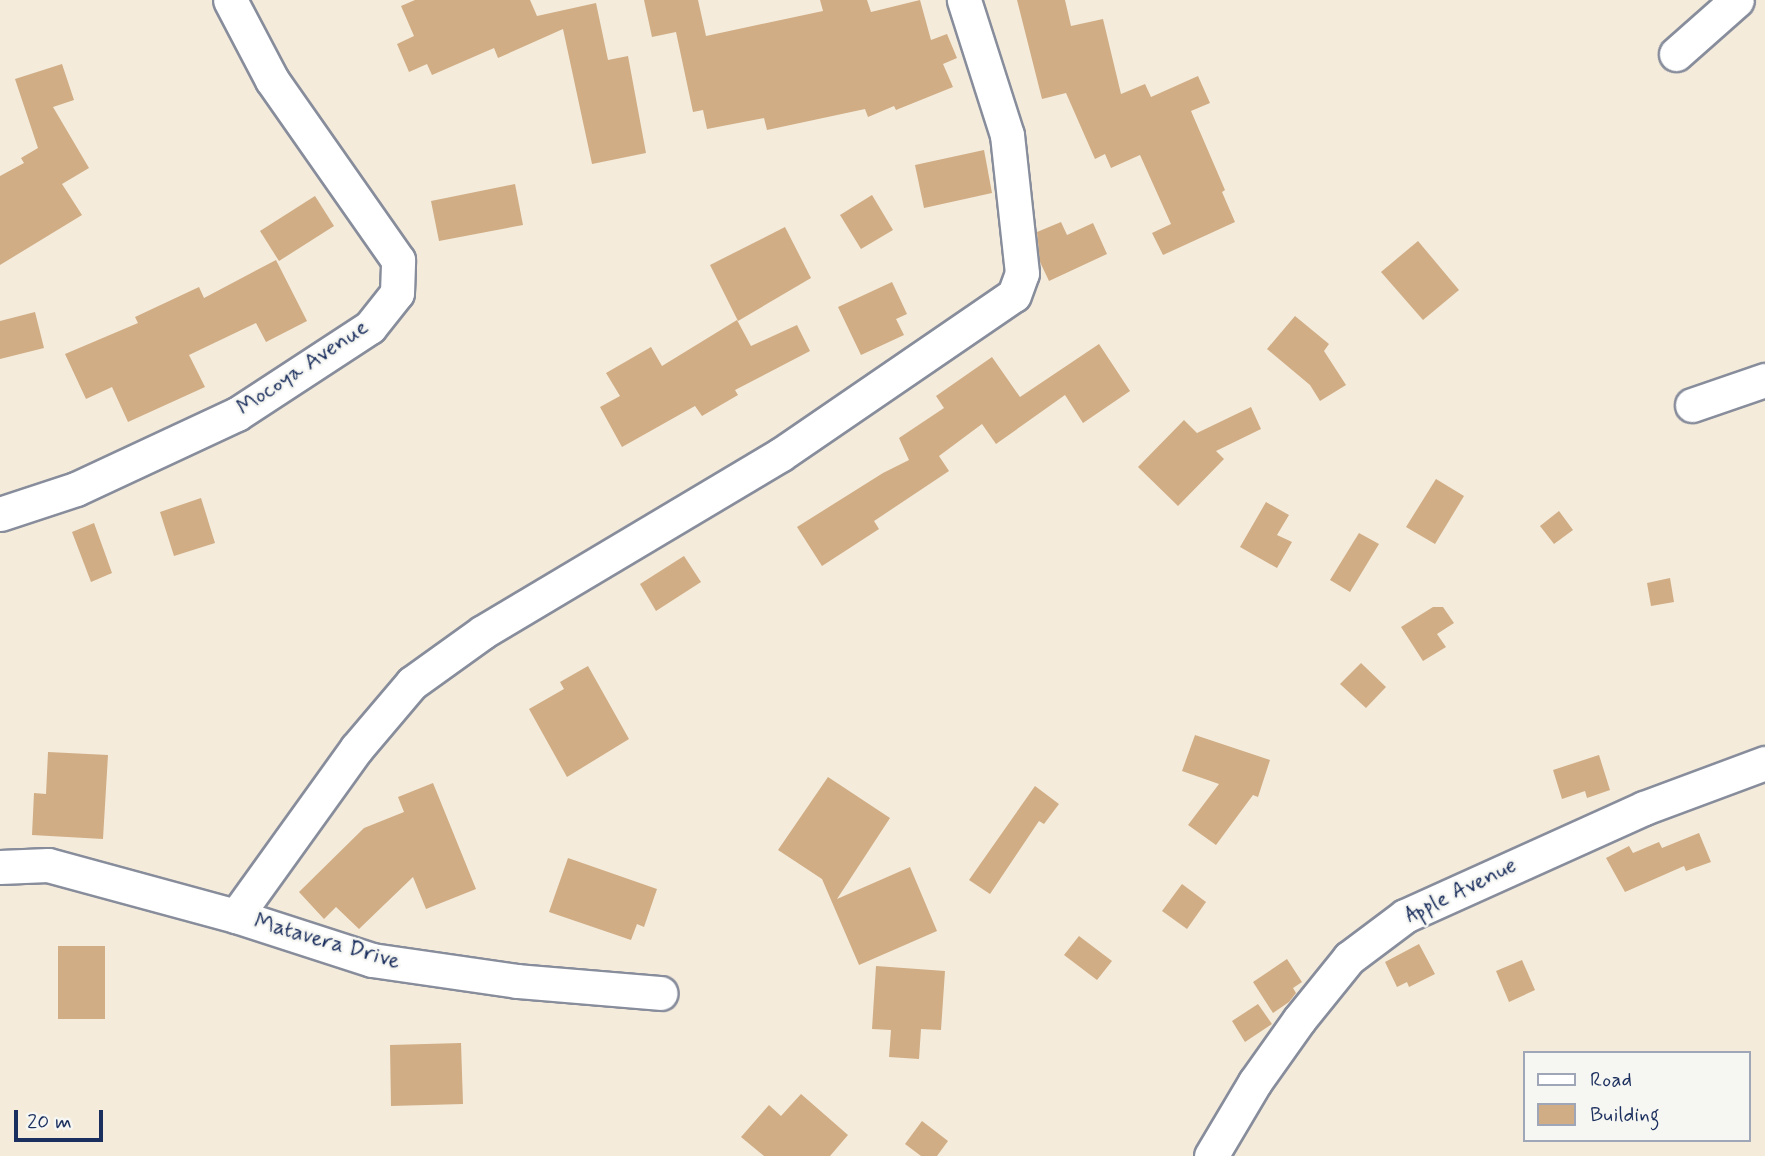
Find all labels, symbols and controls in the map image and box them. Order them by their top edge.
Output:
street label: Mocoya Avenue [232,314,374,422]
street label: Apple Avenue [1399,852,1523,930]
street label: Matavera Drive [251,908,403,976]
legend [1524,1051,1751,1142]
text: Road [1590,1066,1632,1094]
scale bar [18,1096,107,1140]
text: Building [1590,1101,1660,1129]
text: 20 m [27,1108,72,1136]

